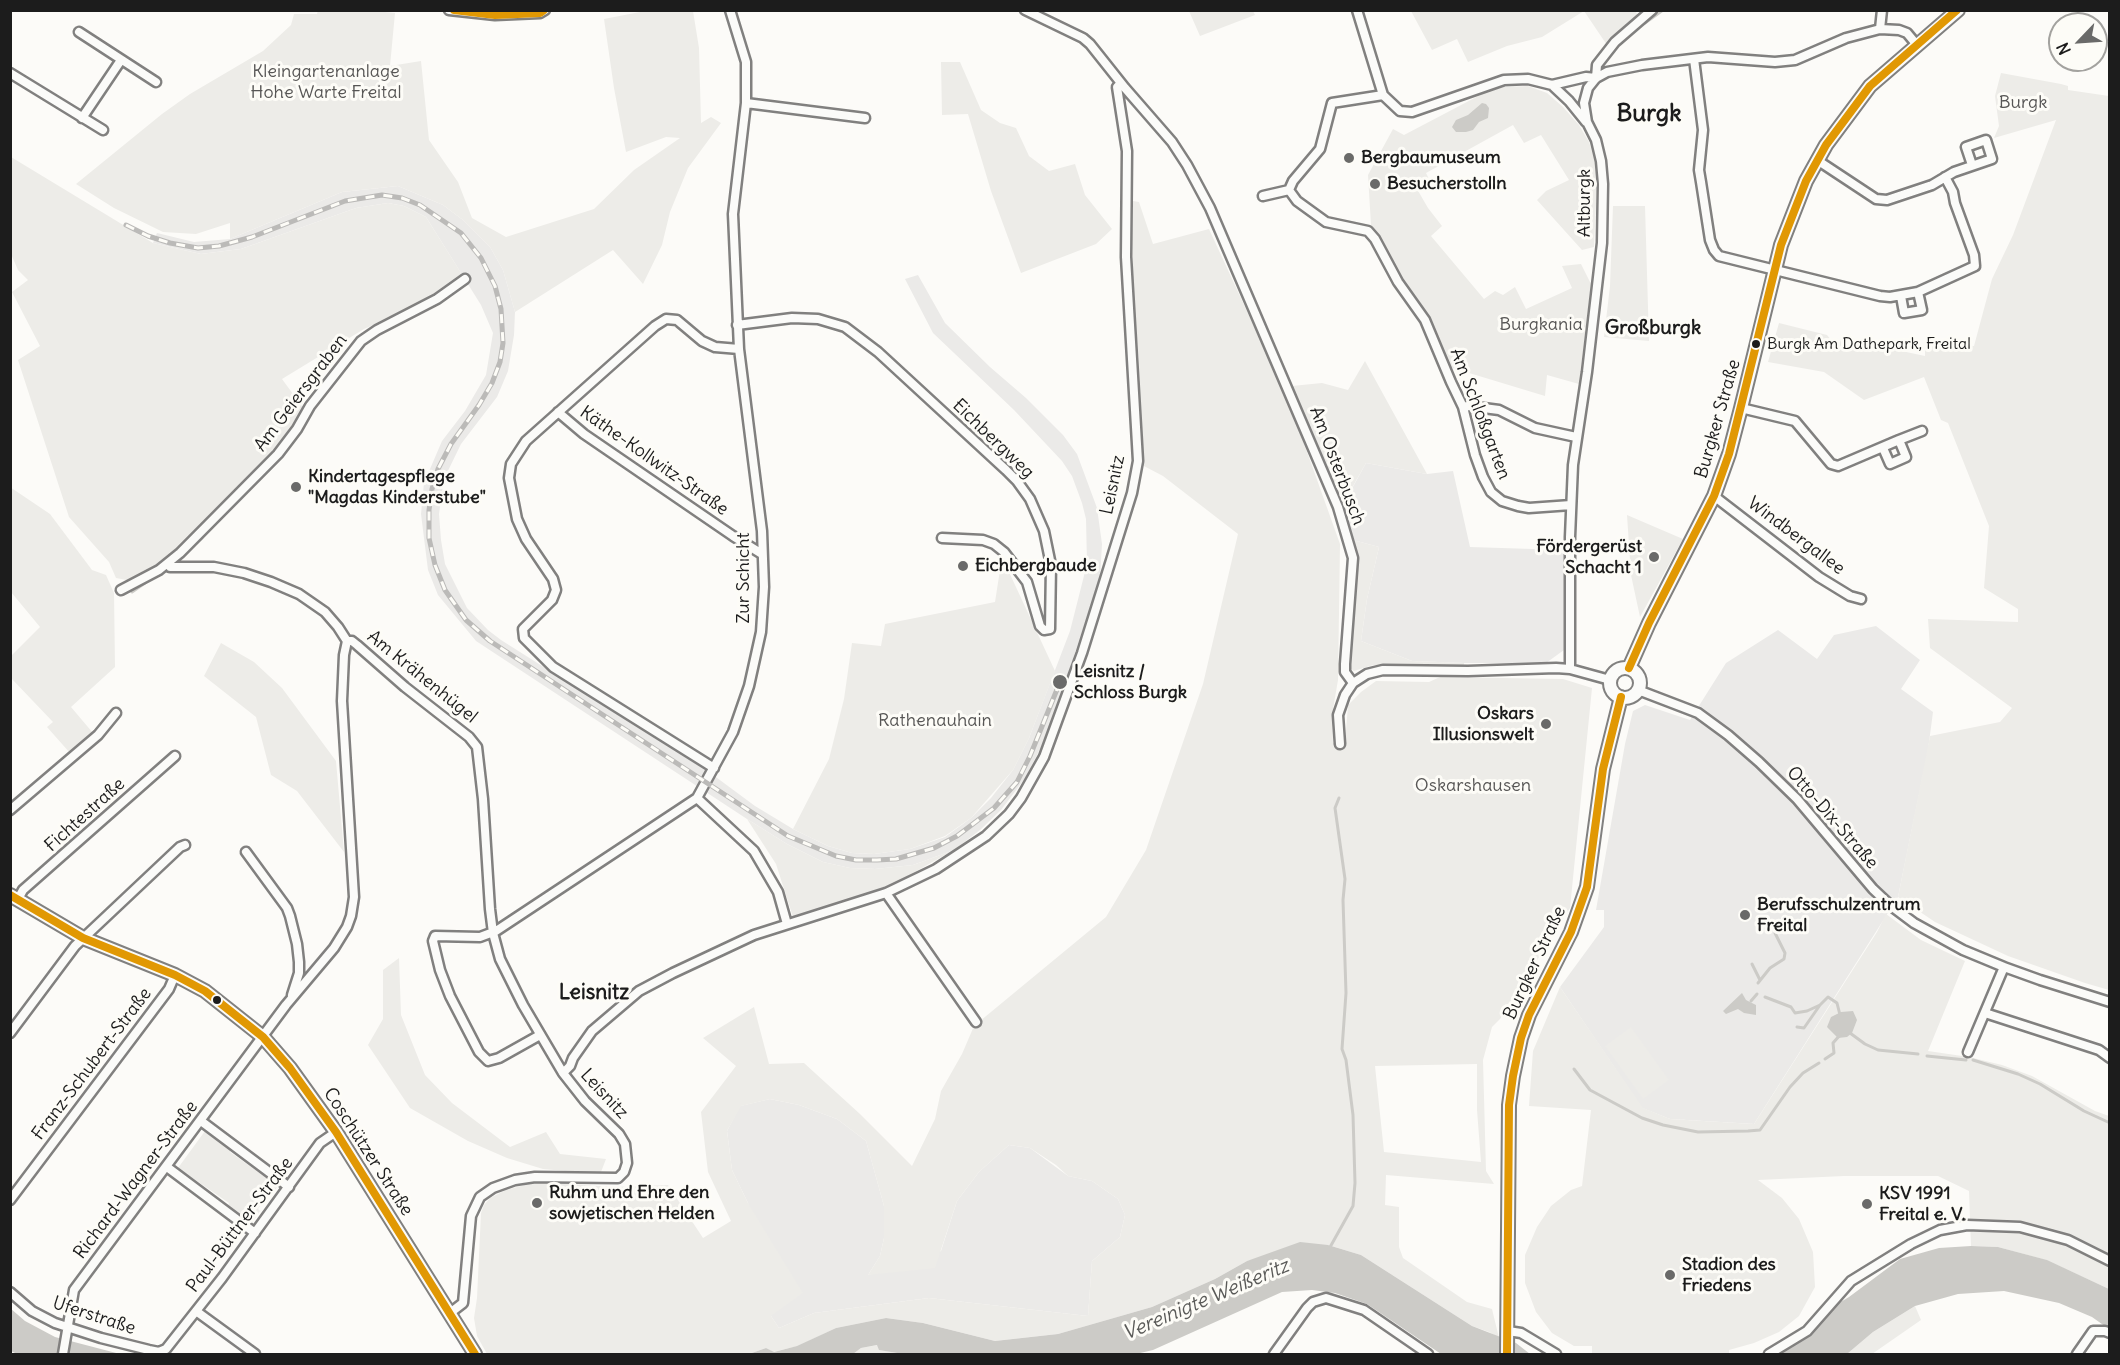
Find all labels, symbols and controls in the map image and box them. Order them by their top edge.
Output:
north arrow [2048,12,2108,72]
text: N [2052,40,2075,58]
park label: Kleingartenanlage Hohe Warte Freital [250,61,402,104]
park label: Burgk [1999,92,2047,114]
district label: Burgk [1617,100,1681,128]
place label: Bergbaumuseum [1361,147,1501,169]
marker: Bergbaumuseum [1342,151,1356,165]
street label: Altburgk [1574,169,1596,237]
place label: Besucherstolln [1387,173,1507,195]
marker: Besucherstolln [1368,177,1382,191]
park label: Burgkania [1499,314,1583,336]
district label: Großburgk [1605,316,1701,340]
street label: Am Geiersgraben [250,330,352,456]
place label: Burgk Am Dathepark, Freital [1767,334,1971,354]
marker: Burgk Am Dathepark, Freital [1750,338,1762,350]
street label: Am Schloßgarten [1445,345,1515,483]
street label: Burgker Straße [1691,357,1745,481]
street label: Eichbergweg [948,395,1038,483]
street label: Käthe-Kollwitz-Straße [576,402,732,520]
street label: Am Osterbusch [1305,404,1369,528]
street label: Leisnitz [1096,453,1130,517]
place label: Kindertagespflege "Magdas Kinderstube" [308,466,486,508]
marker: Kindertagespflege "Magdas Kinderstube" [289,480,303,494]
street label: Windbergallee [1743,492,1849,580]
street label: Zur Schicht [733,533,755,623]
place label: Fördergerüst Schacht 1 [1536,536,1642,578]
marker: Fördergerüst Schacht 1 [1647,550,1661,564]
place label: Eichbergbaude [975,555,1097,577]
marker: Eichbergbaude [956,559,970,573]
street label: Am Krähenhügel [363,626,481,728]
place label: Leisnitz / Schloss Burgk [1074,661,1187,704]
marker: Leisnitz / Schloss Burgk [1051,673,1069,691]
place label: Oskars Illusionswelt [1433,703,1534,746]
park label: Rathenauhain [878,710,992,732]
marker: Oskars Illusionswelt [1539,717,1553,731]
street label: Otto-Dix-Straße [1782,762,1882,874]
street label: Fichtestraße [40,773,130,857]
park label: Oskarshausen [1415,775,1531,797]
place label: Berufsschulzentrum Freital [1757,894,1921,936]
street label: Burgker Straße [1499,903,1571,1023]
marker: Berufsschulzentrum Freital [1738,908,1752,922]
district label: Leisnitz [559,980,629,1006]
street label: Franz-Schubert-Straße [28,984,156,1144]
unlabelled marker [211,994,223,1006]
street label: Leisnitz [576,1065,632,1123]
street label: Coschützer Straße [319,1084,417,1220]
street label: Richard-Wagner-Straße [70,1097,202,1263]
street label: Paul-Büttner-Straße [182,1153,298,1297]
place label: Ruhm und Ehre den sowjetischen Helden [549,1182,715,1224]
place label: KSV 1991 Freital e. V. [1879,1183,1965,1226]
marker: Ruhm und Ehre den sowjetischen Helden [530,1196,544,1210]
marker: KSV 1991 Freital e. V. [1860,1197,1874,1211]
water label: Vereinigte Weißeritz [1119,1254,1293,1346]
place label: Stadion des Friedens [1682,1254,1776,1296]
marker: Stadion des Friedens [1663,1268,1677,1282]
street label: Uferstraße [50,1292,138,1340]

